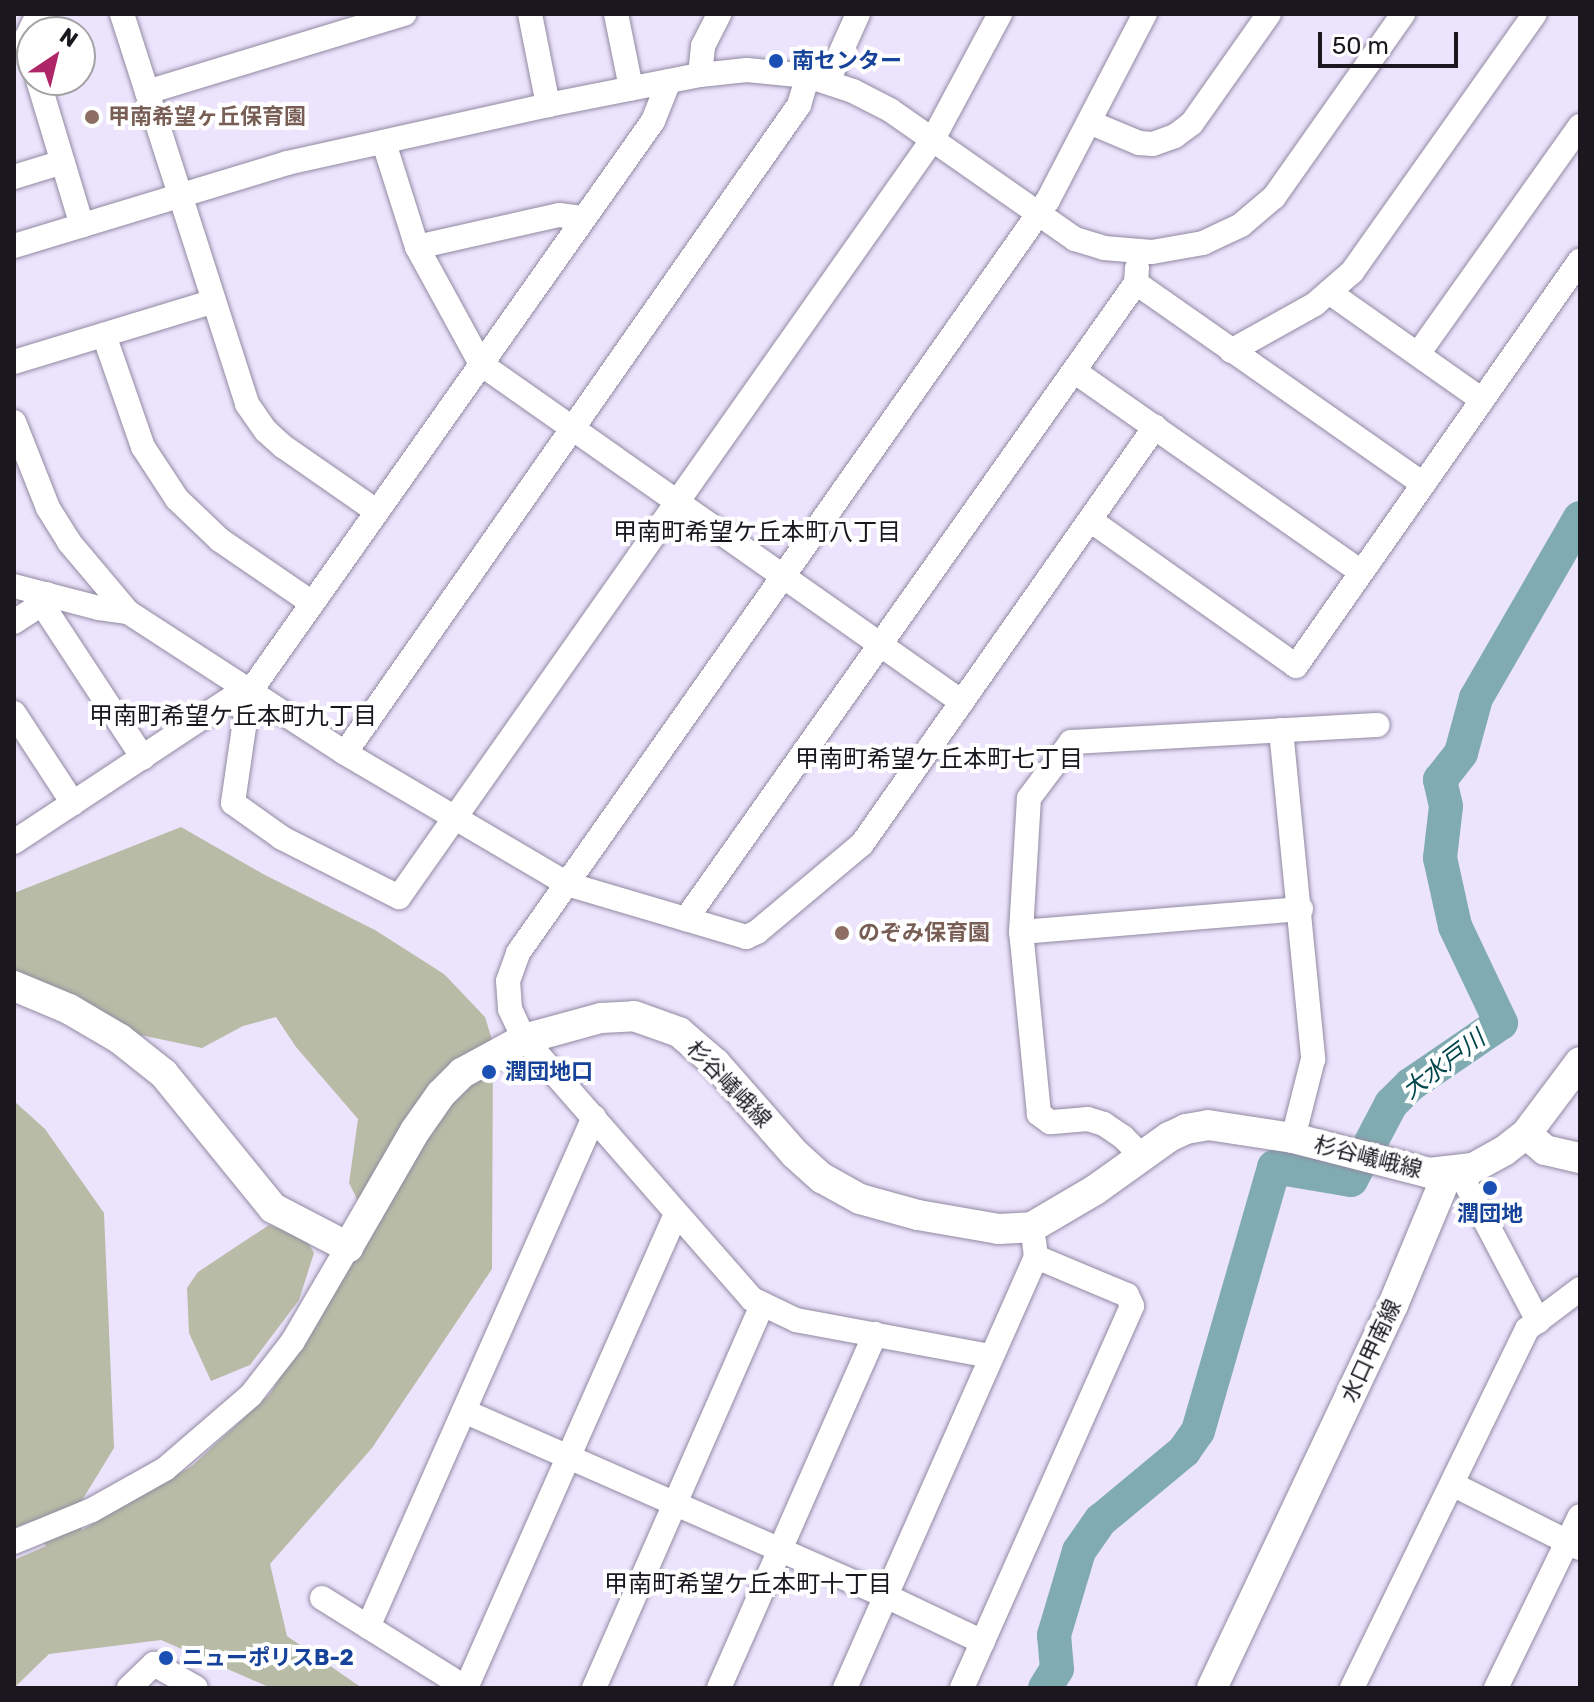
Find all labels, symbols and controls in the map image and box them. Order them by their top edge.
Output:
north arrow [16,16,96,96]
scale bar [1322,16,1462,66]
text: N [55,22,83,53]
text: 50 m [1332,32,1389,60]
place label: 南センター [792,48,902,74]
marker: 南センター [767,52,785,70]
place label: 甲南希望ヶ丘保育園 [108,104,306,130]
marker: 甲南希望ヶ丘保育園 [83,108,101,126]
district label: 甲南町希望ケ丘本町八丁目 [613,519,901,547]
district label: 甲南町希望ケ丘本町九丁目 [89,703,377,731]
district label: 甲南町希望ケ丘本町七丁目 [795,746,1083,774]
place label: のぞみ保育園 [858,920,990,946]
marker: のぞみ保育園 [833,924,851,942]
water label: 大水戸川 [1397,1025,1491,1105]
street label: 杉谷嶬峨線 [681,1035,777,1133]
place label: 潤団地口 [505,1059,593,1085]
marker: 潤団地口 [480,1063,498,1081]
street label: 杉谷嶬峨線 [1311,1131,1425,1183]
marker: 潤団地 [1481,1179,1499,1197]
place label: 潤団地 [1457,1201,1523,1227]
street label: 水口甲南線 [1336,1296,1406,1406]
district label: 甲南町希望ケ丘本町十丁目 [604,1571,892,1599]
place label: ニューポリスB-2 [182,1645,354,1671]
marker: ニューポリスB-2 [157,1649,175,1667]

